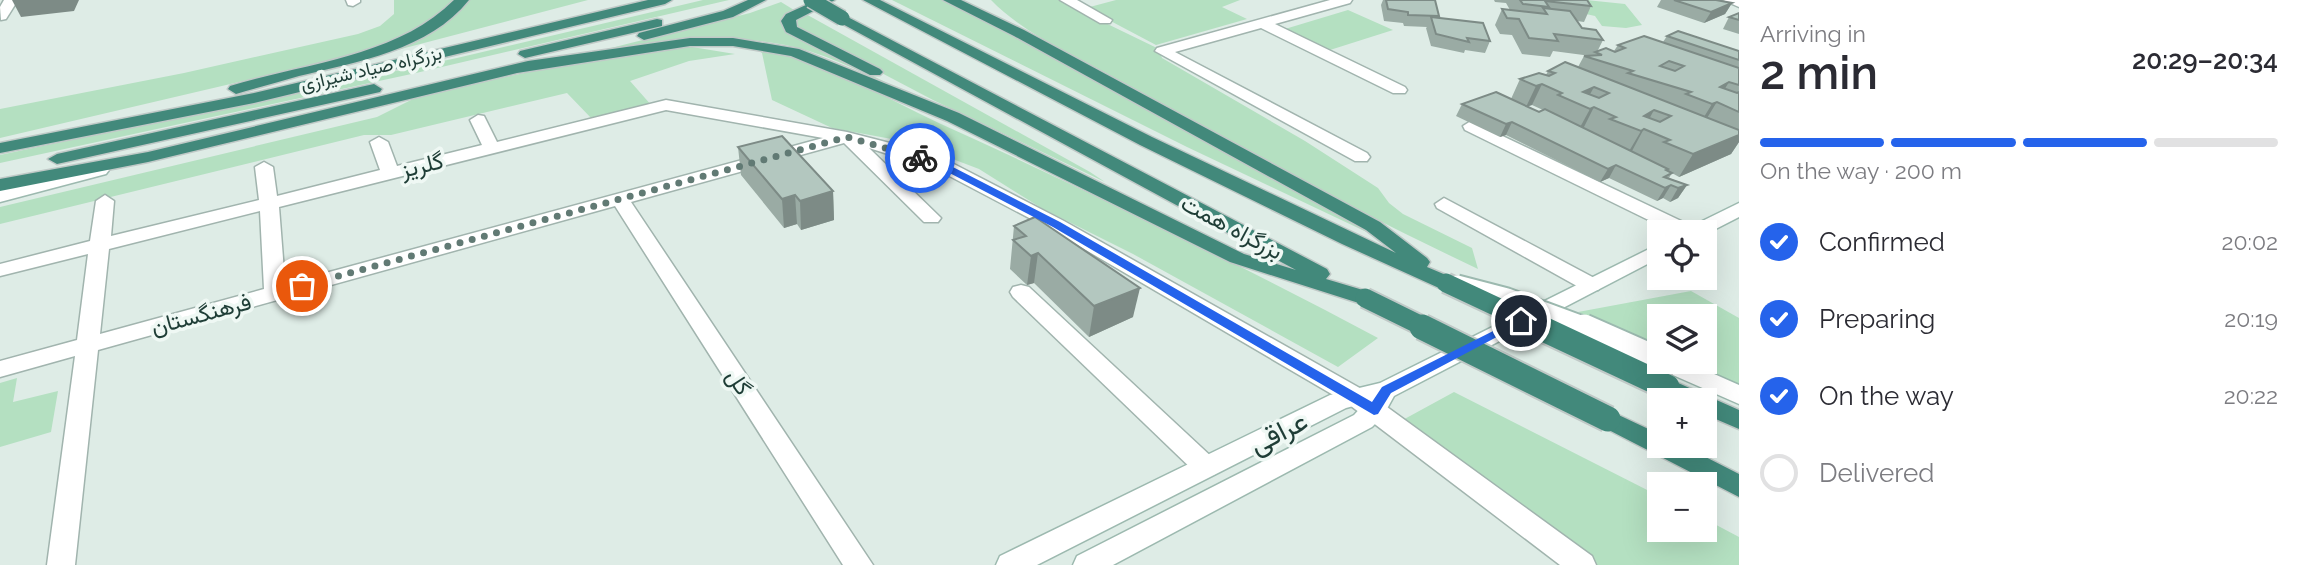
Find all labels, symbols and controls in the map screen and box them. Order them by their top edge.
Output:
text: Arriving in [1760,20,1866,47]
street label: بزرگراه صیاد شیرازی [298,41,444,96]
text: 20:29–20:34 [2132,45,2278,75]
text: 2 min [1760,46,1878,100]
courier [885,123,955,193]
icon: bike [901,139,939,177]
street label: گلریز [397,146,447,185]
text: On the way · 200 m [1760,157,1962,184]
street label: بزرگراه همت [1176,189,1288,266]
map controls [1647,220,1717,542]
button: locate [1647,220,1717,290]
icon: check [1760,223,1798,261]
text: Confirmed [1819,227,1945,257]
text: 20:02 [2222,228,2278,255]
pin [272,256,332,316]
icon: bag [283,267,321,305]
street label: فرهنگستان [148,287,255,342]
pin [1491,291,1551,351]
icon: check [1760,300,1798,338]
icon: home [1502,302,1540,340]
button: layers [1647,304,1717,374]
text: Preparing [1819,304,1935,334]
text: 20:19 [2224,305,2278,332]
street label: گل [720,364,758,400]
icon: check [1760,377,1798,415]
text: On the way [1819,381,1954,411]
text: 20:22 [2224,382,2278,409]
button: + [1647,388,1717,458]
street label: عراقی [1244,404,1313,462]
text: Delivered [1819,458,1934,488]
button: − [1647,472,1717,542]

